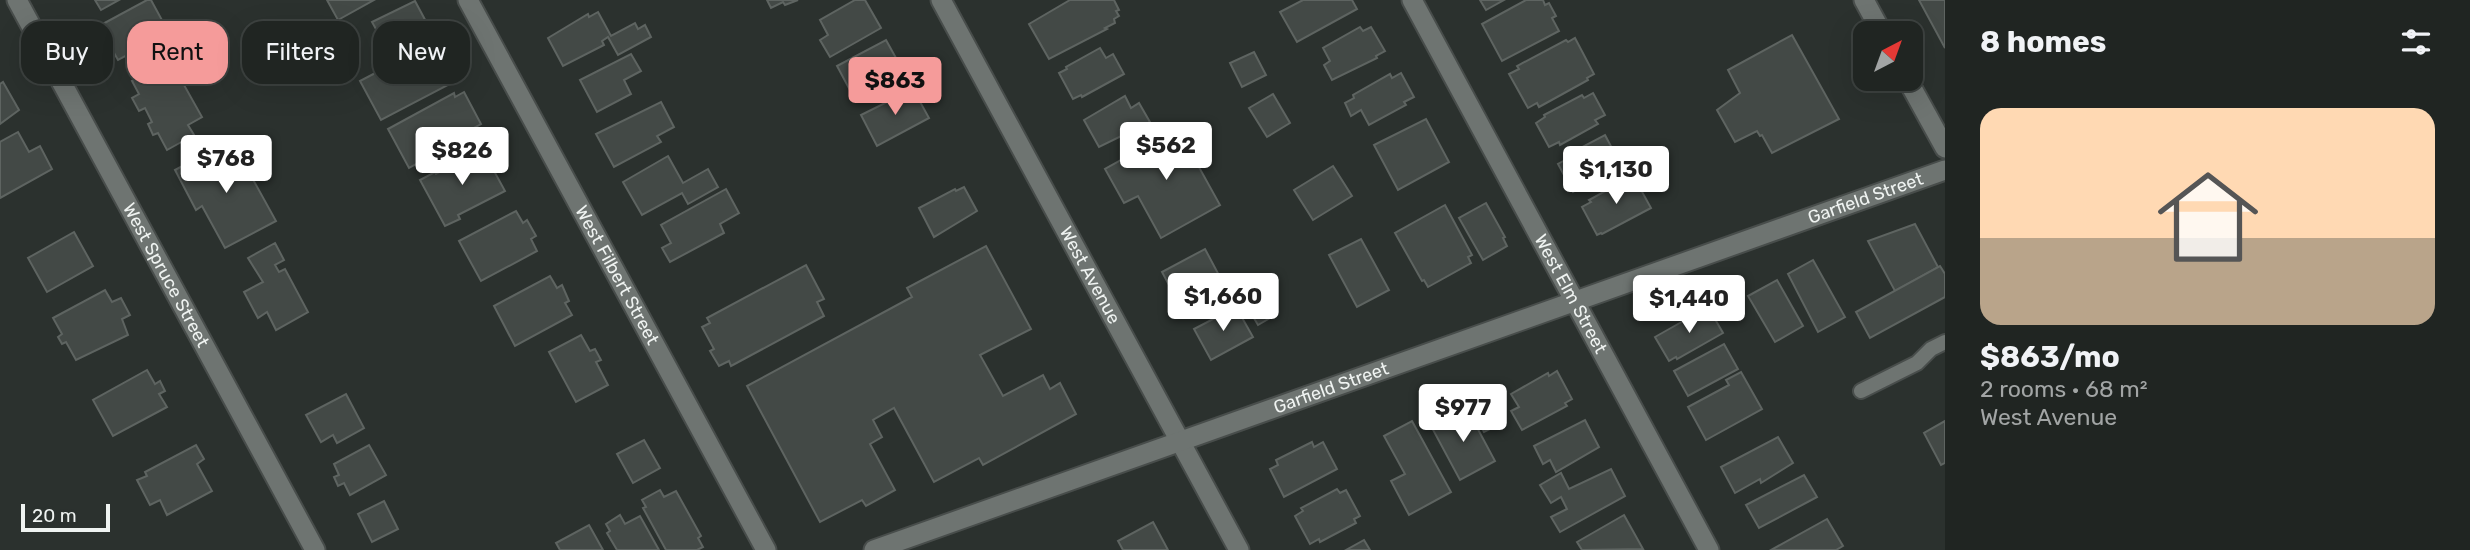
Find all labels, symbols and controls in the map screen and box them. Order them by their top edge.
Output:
chip: Buy [21,21,113,84]
chip: Rent [127,21,228,84]
chip: Filters [242,21,359,84]
chip: New [373,21,470,84]
north arrow [1853,21,1923,91]
map controls [1853,21,1923,91]
icon: filters [2397,23,2435,61]
text: 8 homes [1980,24,2106,60]
pin: $863 [854,58,936,117]
text: $863 [864,66,926,94]
pin: $562 [1125,122,1207,182]
pin: $826 [421,128,503,187]
text: $562 [1136,131,1196,159]
pin: $768 [185,136,267,195]
text: $826 [432,136,492,164]
text: $768 [197,144,255,172]
pin: $1,130 [1559,146,1673,206]
icon: home [2145,154,2271,280]
text: $1,130 [1579,155,1653,183]
street label: Garfield Street [1805,168,1926,229]
street label: West Spruce Street [118,199,214,351]
street label: West Filbert Street [570,202,664,349]
street label: West Avenue [1055,223,1125,328]
street label: West Elm Street [1530,230,1612,357]
pin: $1,660 [1166,274,1280,333]
pin: $1,440 [1632,276,1746,335]
text: $1,660 [1184,282,1262,310]
text: $1,440 [1649,284,1729,312]
text: $863/mo [1980,339,2120,375]
street label: Garfield Street [1271,357,1392,418]
text: 2 rooms · 68 m² [1980,375,2148,403]
pin: $977 [1422,384,1504,444]
text: $977 [1435,393,1491,421]
text: West Avenue [1980,403,2117,431]
scale bar [21,501,110,533]
text: 20 m [32,504,77,527]

